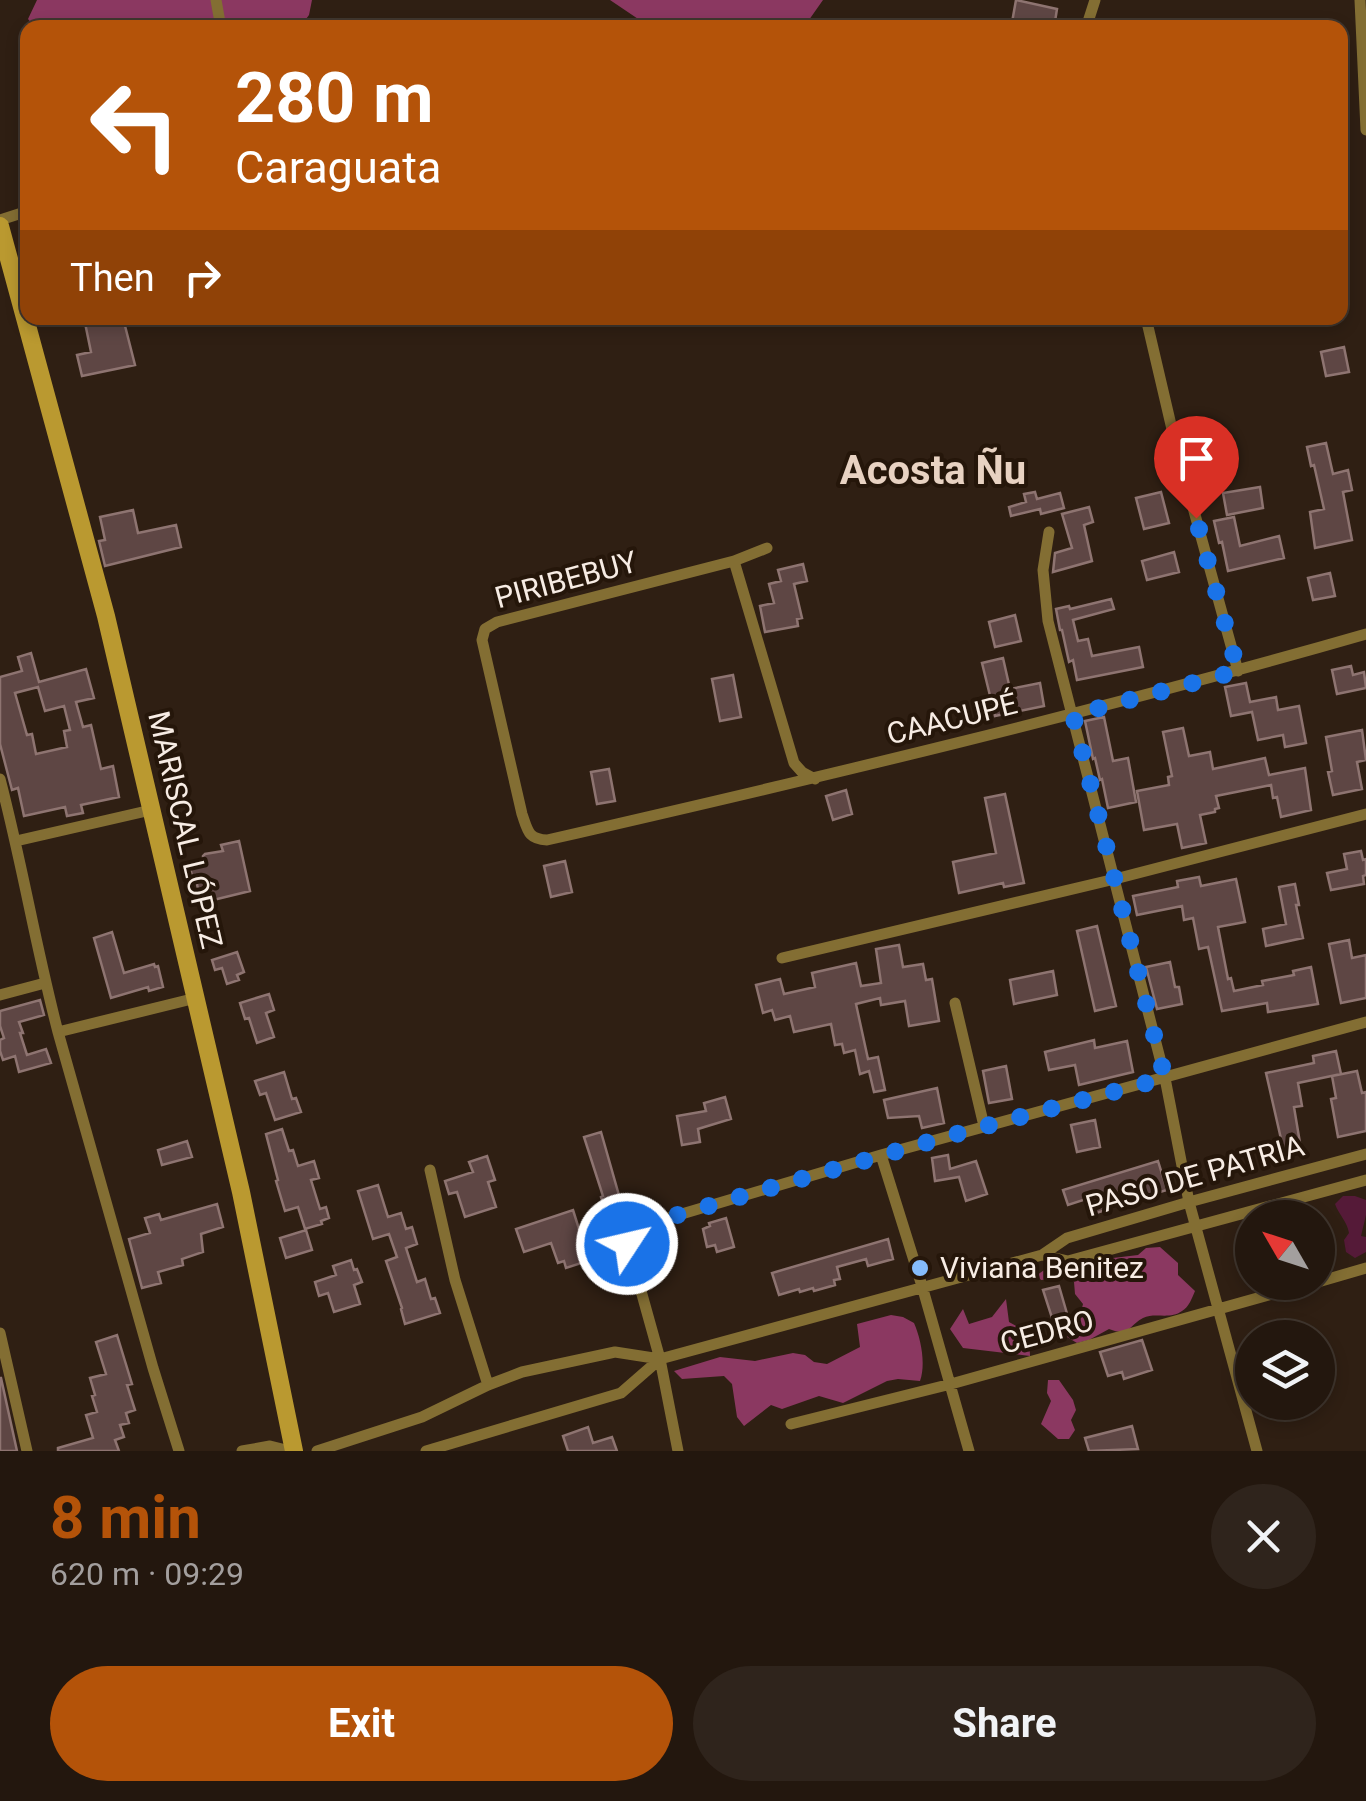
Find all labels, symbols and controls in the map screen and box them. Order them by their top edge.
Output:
text: 280 m [235,57,434,139]
icon: left [70,60,200,190]
text: Caraguata [235,141,441,194]
icon: right [175,250,230,305]
text: Then [70,256,155,300]
pin [1154,416,1239,519]
icon: arrive [1169,431,1224,486]
district label: Acosta Ñu [840,447,1026,494]
street label: PIRIBEBUY [491,544,641,615]
street label: CAACUPÉ [883,685,1021,752]
street label: MARISCAL LÓPEZ [141,708,230,952]
street label: PASO DE PATRIA [1082,1127,1308,1223]
position arrow [575,1192,679,1296]
north arrow [1235,1200,1335,1300]
map controls [1235,1200,1335,1420]
place label: Viviana Benitez [940,1250,1144,1285]
marker: Viviana Benitez [909,1257,931,1279]
street label: CEDRO [996,1302,1097,1361]
button: layers [1235,1320,1335,1420]
text: 8 min [50,1482,201,1553]
button: close [1211,1484,1316,1589]
text: 620 m · 09:29 [50,1555,244,1593]
button: Exit [50,1666,673,1781]
button: Share [693,1666,1316,1781]

